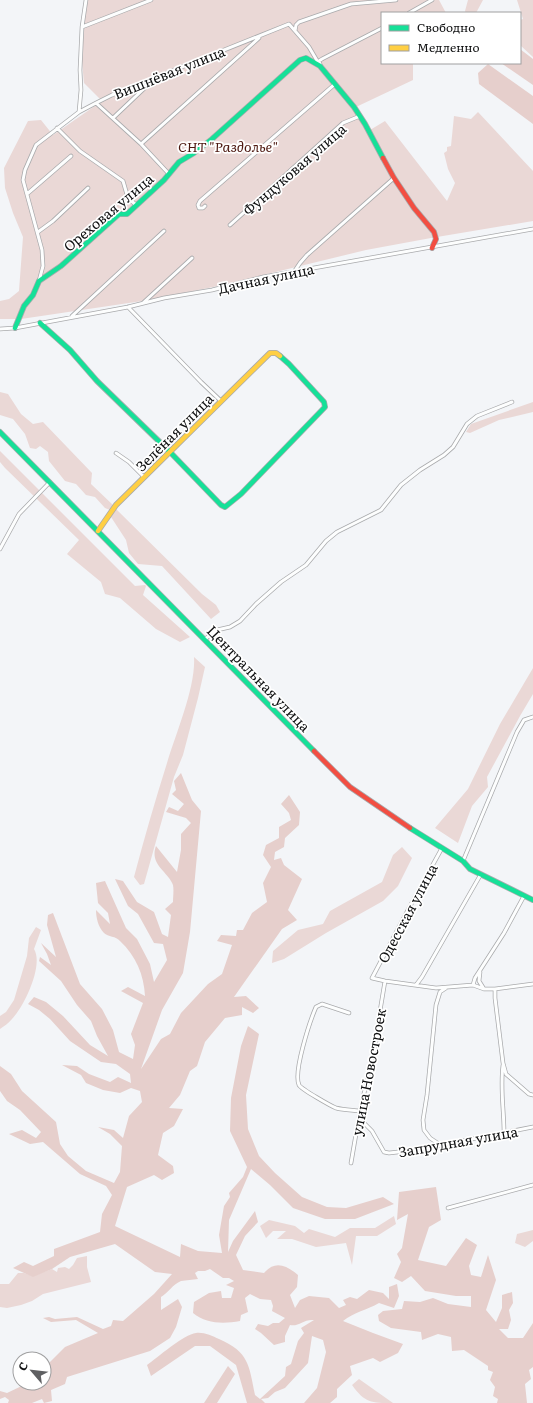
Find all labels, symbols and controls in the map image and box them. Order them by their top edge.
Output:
legend [381,12,521,64]
text: Свободно [417,18,475,36]
text: Медленно [417,38,480,56]
street label: Вишнёвая улица [110,40,228,104]
street label: Фундуковая улица [238,118,350,220]
park label: СНТ "Раздолье" [178,136,278,156]
street label: Ореховая улица [59,168,158,256]
street label: Дачная улица [216,258,316,298]
street label: Зелёная улица [131,388,218,475]
street label: Центральная улица [203,620,315,736]
street label: Одесская улица [372,859,442,966]
street label: улица Новостроек [346,1006,390,1137]
street label: Запрудная улица [397,1121,520,1161]
north arrow [12,1351,52,1391]
text: С [13,1358,31,1373]

